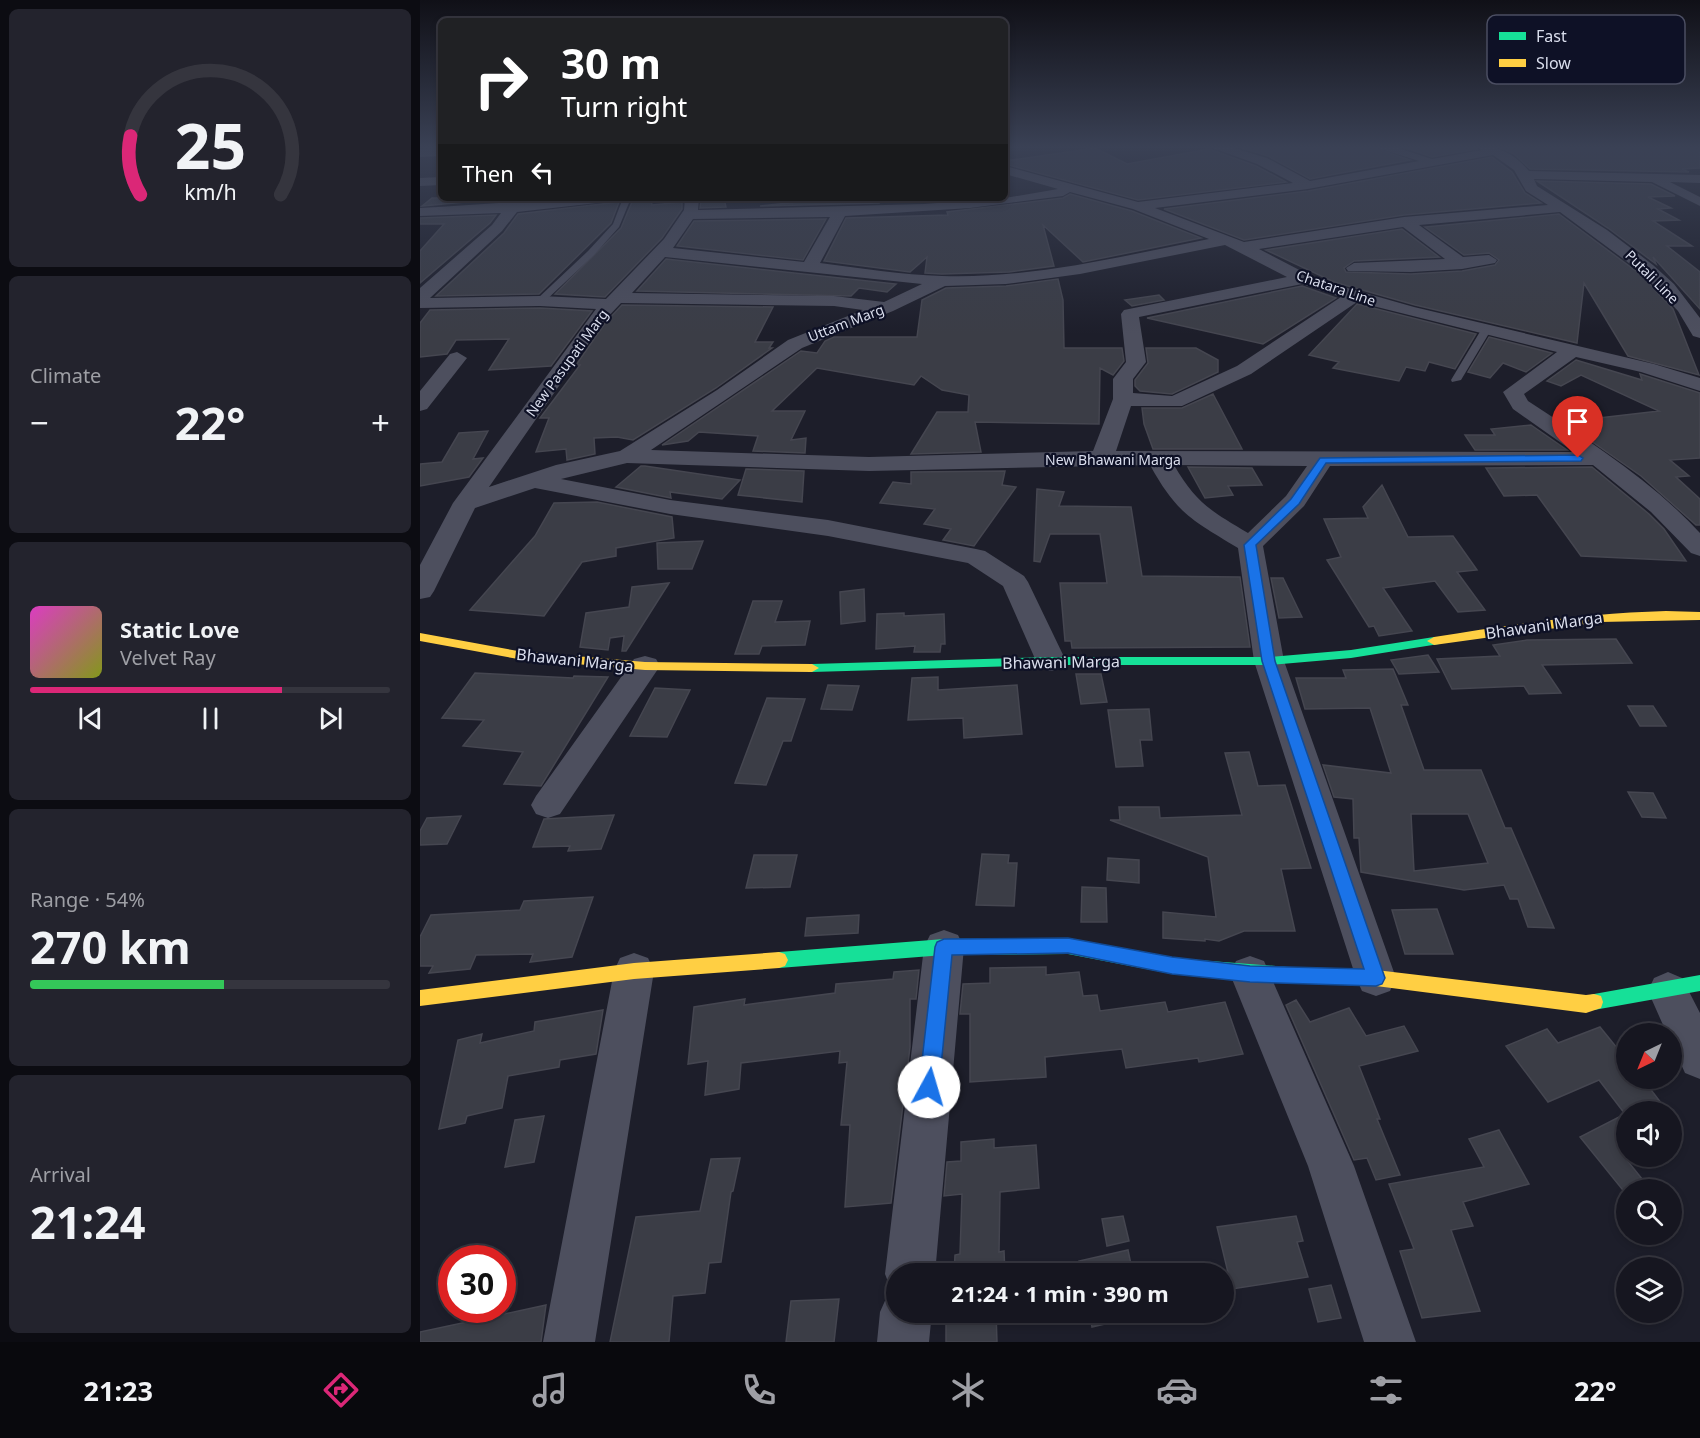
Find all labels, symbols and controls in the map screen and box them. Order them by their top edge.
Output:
legend [1487,15,1685,84]
text: Fast [1536,25,1567,47]
text: 30 m [561,34,661,91]
icon: right [462,42,540,120]
text: Slow [1536,52,1571,74]
text: Turn right [561,88,687,125]
text: 25 [174,102,246,187]
icon: left [526,156,559,189]
text: Then [462,158,514,188]
text: km/h [184,177,236,206]
street label: Putali Line [1621,246,1683,308]
street label: Chatara Line [1294,265,1378,310]
street label: Uttam Marg [805,299,886,346]
street label: New Pasupati Marg [521,305,612,420]
text: Climate [30,362,101,389]
text: 22° [175,392,245,453]
pin [1552,396,1603,458]
text: − [30,400,49,445]
text: + [371,400,390,445]
icon: arrive [1561,405,1594,438]
street label: New Bhawani Marga [1045,450,1181,469]
street label: Bhawani Marga [1484,606,1604,644]
text: Static Love [120,614,239,644]
street label: Bhawani Marga [515,643,635,677]
text: Velvet Ray [120,644,216,671]
street label: Bhawani Marga [1002,650,1120,674]
icon: previous [74,702,107,735]
icon: pause [194,702,227,735]
icon: next [314,702,347,735]
text: Range · 54% [30,886,145,913]
text: 270 km [30,916,191,977]
north arrow [1616,1023,1682,1089]
map controls [1616,1023,1682,1323]
position arrow [897,1055,961,1119]
button: sound [1616,1101,1682,1167]
text: Arrival [30,1161,91,1188]
button: search [1616,1179,1682,1245]
text: 21:24 [30,1191,146,1252]
speed limit sign: 30 [438,1245,516,1323]
button: layers [1616,1257,1682,1323]
text: 21:24 · 1 min · 390 m [951,1278,1169,1308]
icon: directions [320,1369,362,1411]
icon: music [529,1369,571,1411]
icon: phone [738,1369,780,1411]
icon: climate [947,1369,989,1411]
icon: car [1156,1369,1198,1411]
icon: filters [1365,1369,1407,1411]
text: 21:23 [84,1372,153,1409]
text: 22° [1574,1372,1616,1409]

